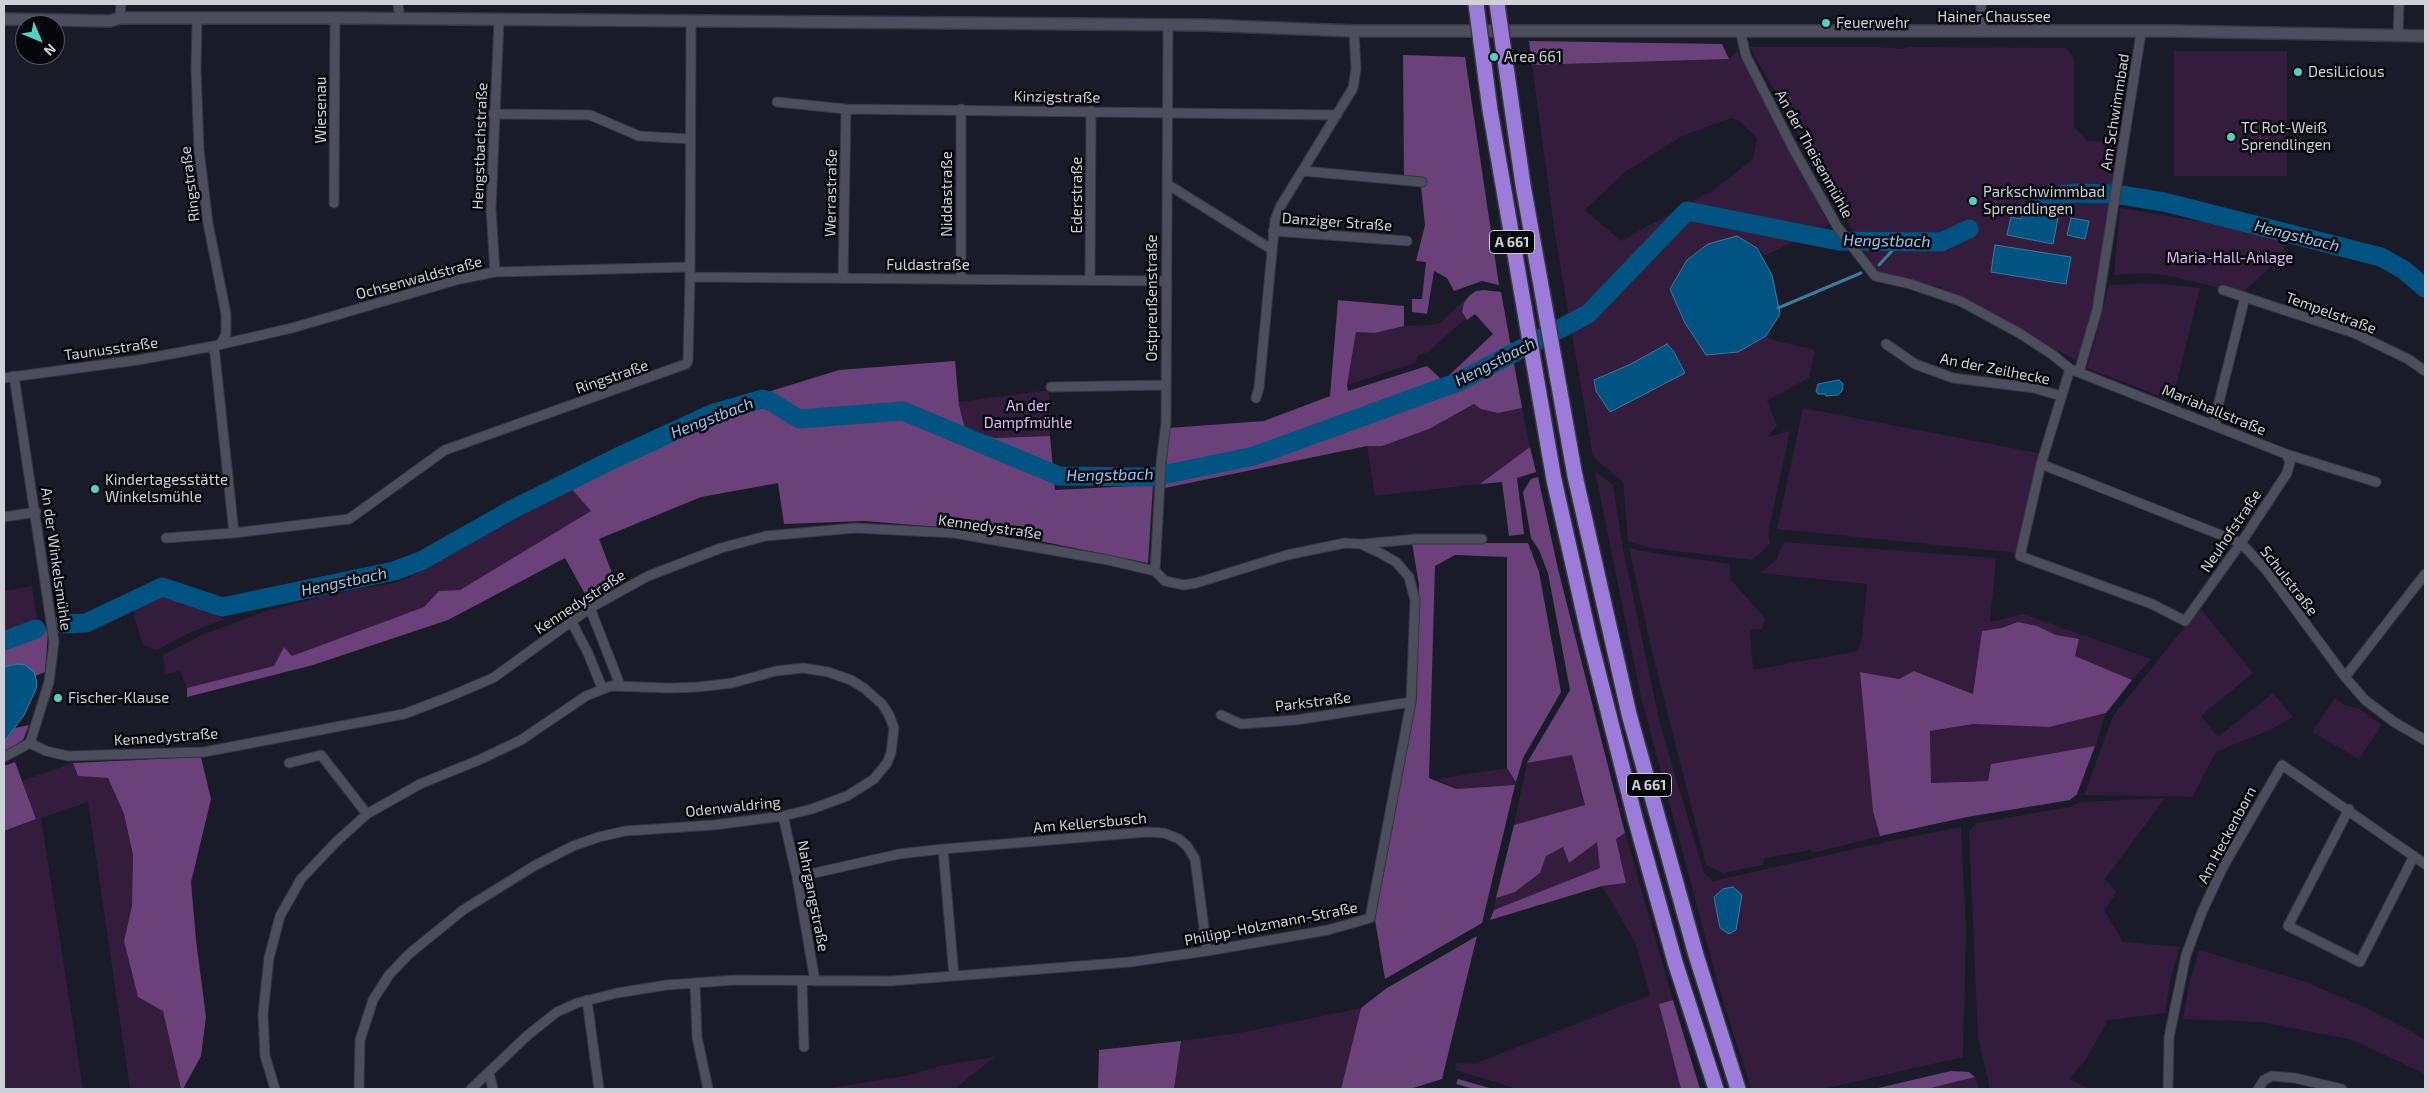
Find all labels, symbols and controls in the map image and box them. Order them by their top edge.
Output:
street label: Hainer Chaussee [1937,8,2051,26]
place label: Feuerwehr [1836,14,1910,32]
north arrow [15,15,65,65]
marker: Feuerwehr [1820,17,1832,29]
text: N [41,41,60,60]
place label: Area 661 [1504,48,1562,66]
marker: Area 661 [1488,51,1500,63]
street label: Am Schwimmbad [2097,52,2133,172]
place label: DesiLicious [2308,63,2385,81]
marker: DesiLicious [2292,66,2304,78]
street label: Wiesenau [312,76,330,144]
street label: Hengstbachstraße [469,82,491,210]
street label: Kinzigstraße [1013,87,1101,107]
street label: An der Theisenmühle [1771,87,1857,221]
place label: TC Rot-Weiß Sprendlingen [2241,119,2331,154]
marker: TC Rot-Weiß Sprendlingen [2225,131,2237,143]
street label: Ringstraße [176,145,204,223]
street label: Werrastraße [821,149,841,237]
street label: Niddastraße [938,151,956,237]
street label: Ederstraße [1068,157,1086,233]
place label: Parkschwimmbad Sprendlingen [1983,183,2105,218]
marker: Parkschwimmbad Sprendlingen [1967,195,1979,207]
street label: Danziger Straße [1281,209,1393,235]
water label: Hengstbach [2252,216,2342,256]
road number: A 661 [1490,230,1534,253]
water label: Hengstbach [1843,231,1931,251]
street label: Ostpreußenstraße [1143,234,1161,362]
park label: Maria-Hall-Anlage [2167,249,2293,267]
street label: Ochsenwaldstraße [354,253,484,303]
street label: Fuldastraße [886,256,970,274]
street label: Tempelstraße [2283,288,2379,338]
street label: Taunusstraße [63,333,159,365]
water label: Hengstbach [1452,334,1538,390]
street label: An der Zeilhecke [1938,350,2052,388]
street label: Ringstraße [573,356,651,398]
street label: Mariahallstraße [2159,381,2269,439]
water label: Hengstbach [668,393,756,443]
park label: An der Dampfmühle [984,397,1072,432]
water label: Hengstbach [1066,465,1154,485]
place label: Kindertagesstätte Winkelsmühle [105,471,228,506]
marker: Kindertagesstätte Winkelsmühle [89,483,101,495]
street label: An der Winkelsmühle [37,486,75,632]
street label: Neuhofstraße [2197,486,2265,576]
street label: Kennedystraße [937,511,1043,543]
street label: Schulstraße [2256,543,2322,619]
water label: Hengstbach [299,564,389,600]
street label: Kennedystraße [531,566,629,638]
street label: Parkstraße [1274,688,1352,716]
place label: Fischer-Klause [68,689,169,707]
marker: Fischer-Klause [52,692,64,704]
street label: Kennedystraße [113,724,219,750]
road number: A 661 [1626,774,1672,796]
street label: Am Heckenborn [2194,783,2260,887]
street label: Odenwaldring [684,793,782,821]
street label: Am Kellersbusch [1032,809,1148,837]
street label: Nahrgangstraße [793,839,833,953]
street label: Philipp-Holzmann-Straße [1183,898,1359,950]

